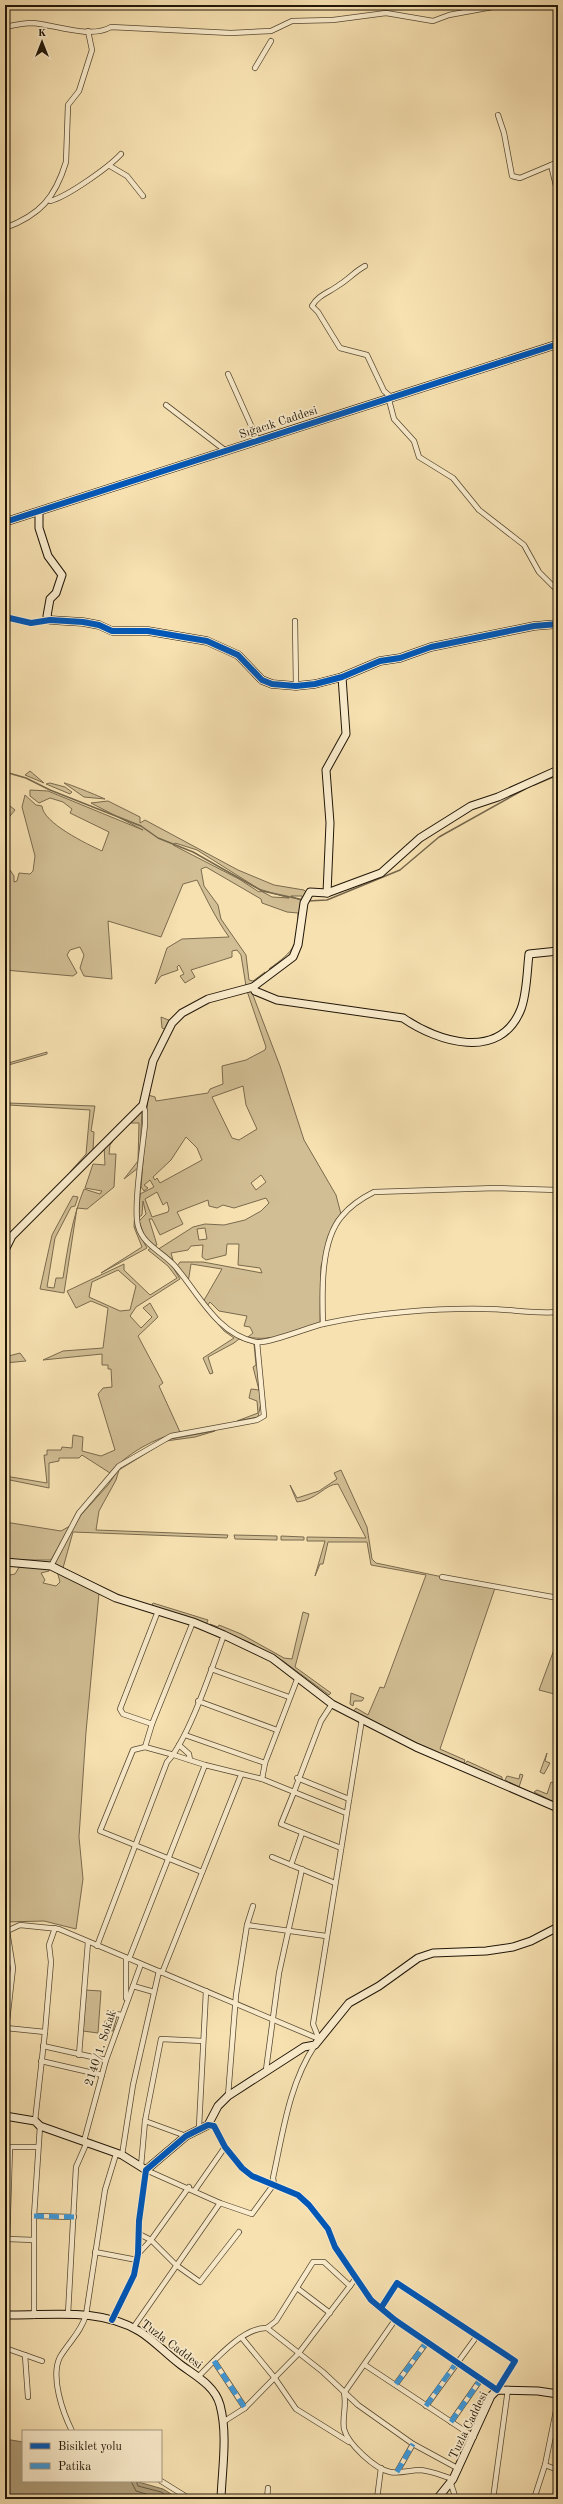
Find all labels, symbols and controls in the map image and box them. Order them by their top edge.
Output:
north arrow [22,22,62,62]
text: K [38,28,47,39]
street label: Sığacık Caddesi [238,405,319,441]
street label: 2140/1. Sokak [83,2009,119,2088]
street label: Tuzla Caddesi [139,2318,204,2372]
street label: Tuzla Caddesi [447,2390,490,2461]
legend [22,2430,162,2482]
text: Bisiklet yolu [58,2441,123,2453]
text: Patika [58,2461,91,2473]

